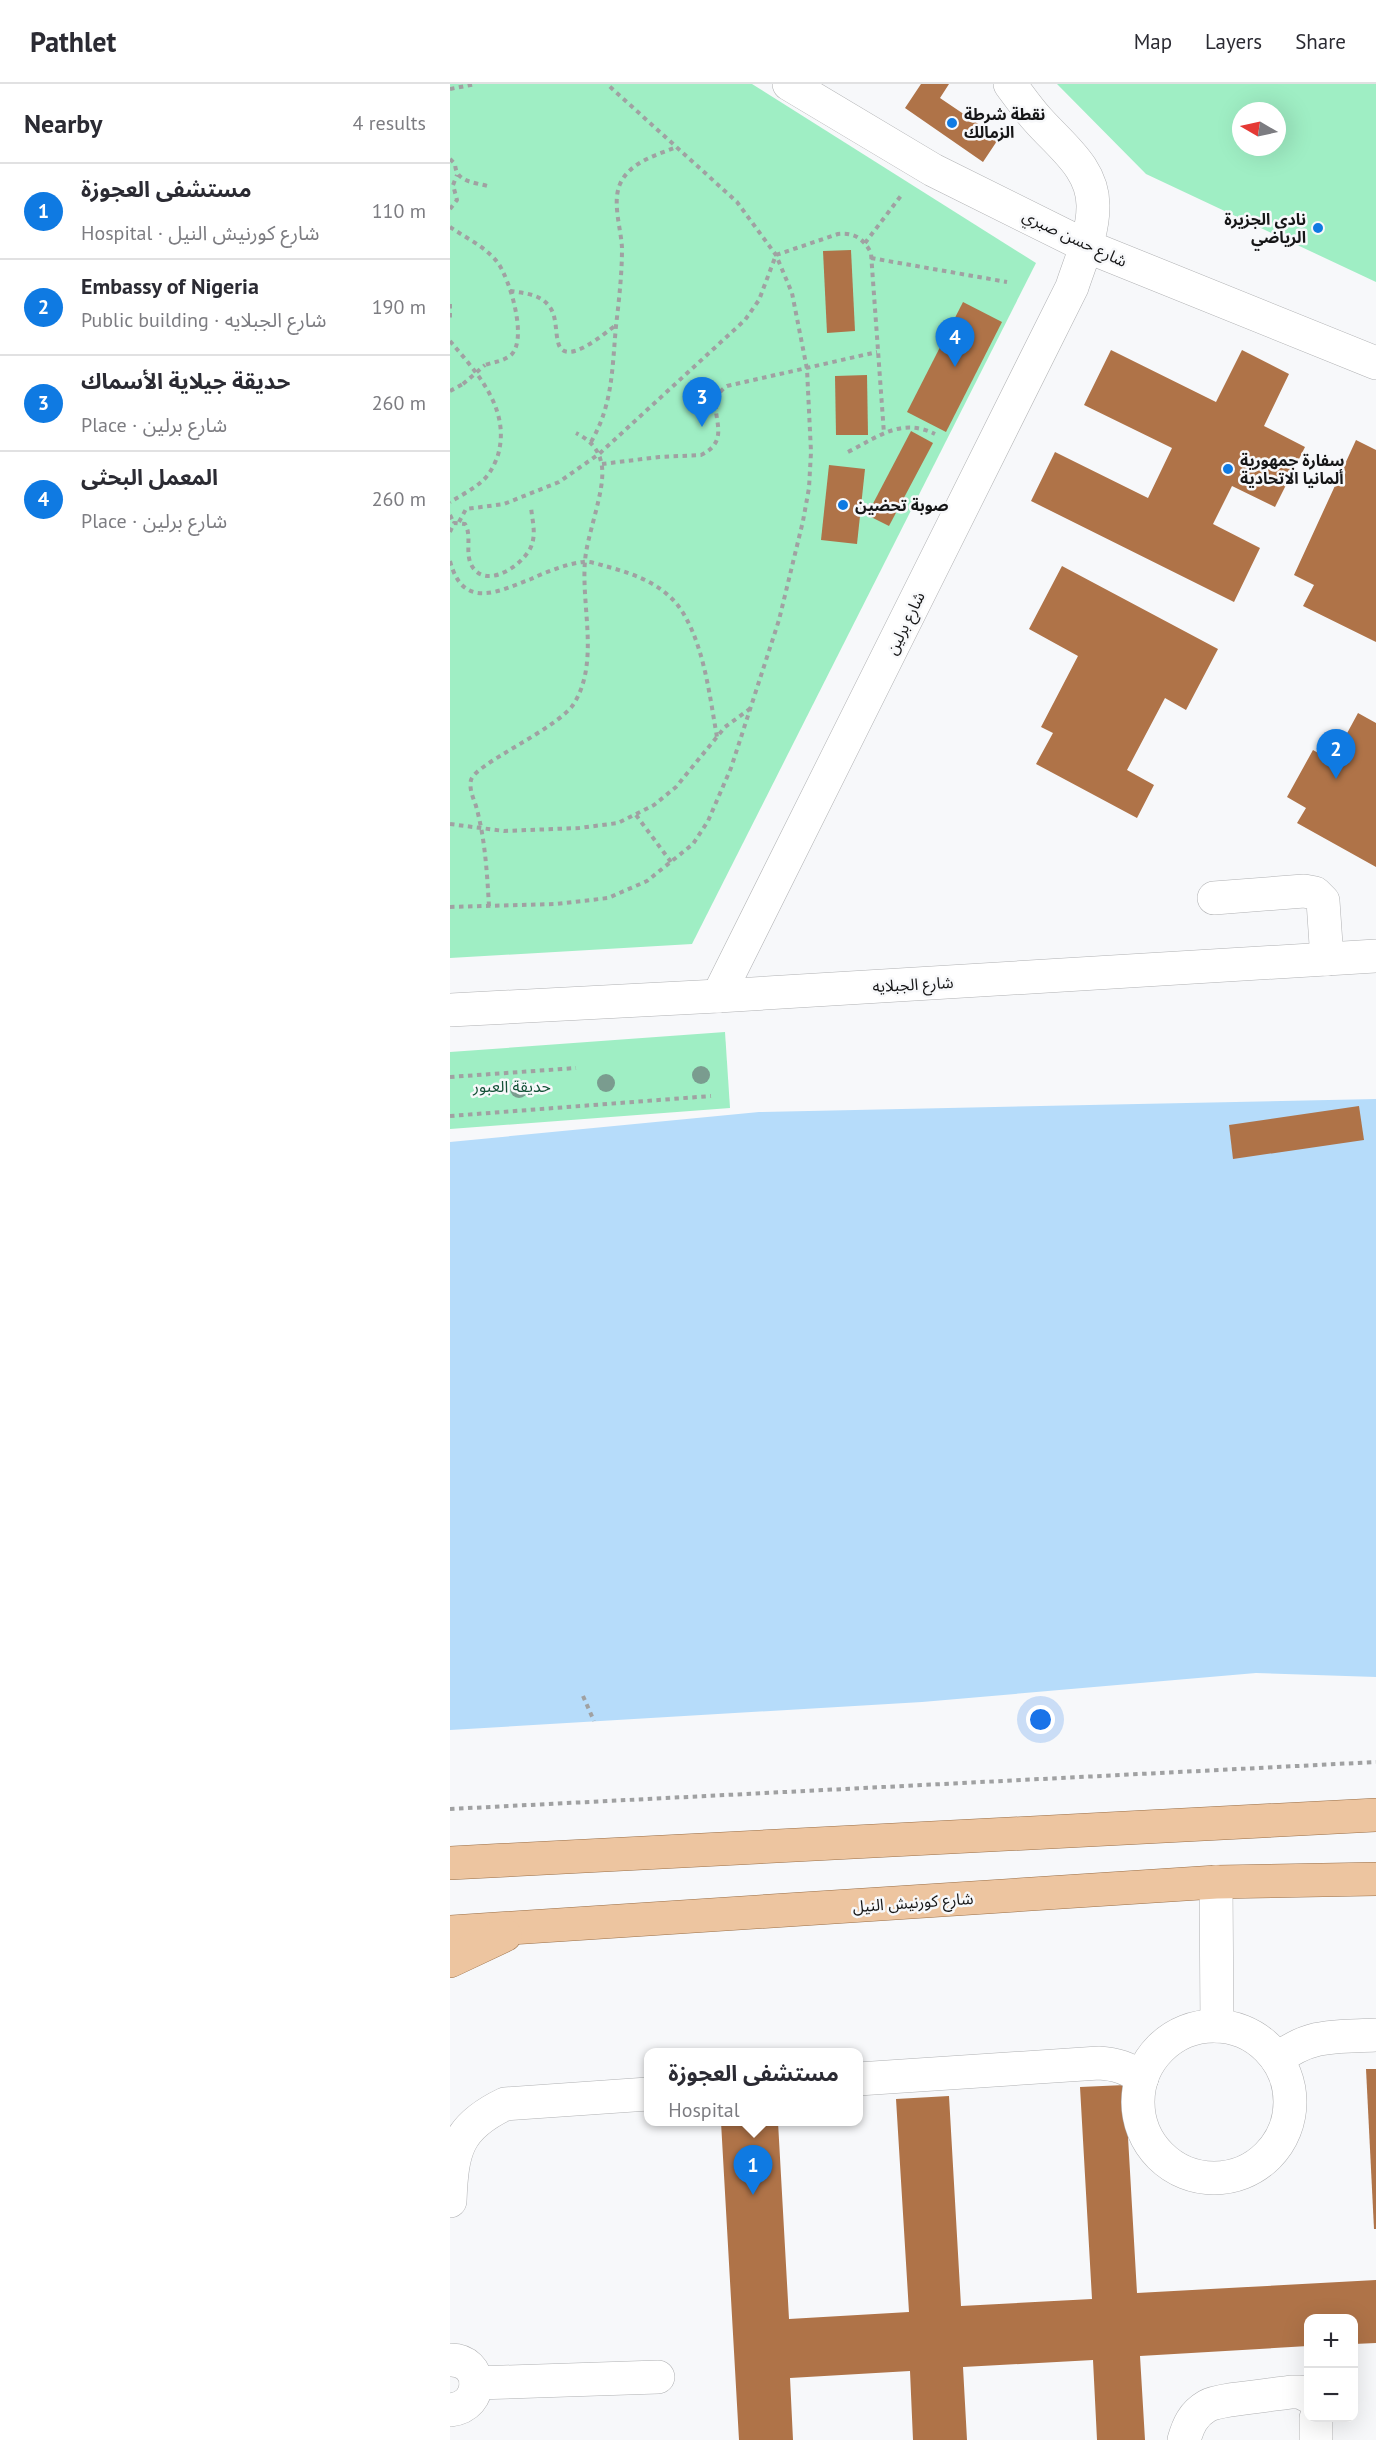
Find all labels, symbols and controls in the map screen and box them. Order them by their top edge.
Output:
text: Pathlet [30,23,116,60]
text: Map [1134,28,1172,55]
text: Layers [1205,28,1262,55]
text: Share [1295,28,1346,55]
north arrow [1232,102,1286,156]
place label: نقطة شرطة الزمالك [964,104,1045,142]
text: Nearby [24,107,102,140]
text: 4 results [353,110,426,136]
marker: نقطة شرطة الزمالك [945,116,959,130]
text: مستشفى العجوزة [81,175,252,203]
text: 1 [38,198,49,224]
text: 110 m [372,198,426,224]
street label: شارع حسن صبري [1018,205,1130,274]
place label: نادي الجزيرة الرياضي [1224,209,1306,251]
text: Hospital · شارع كورنيش النيل [81,220,320,246]
marker: نادي الجزيرة الرياضي [1311,221,1325,235]
text: Embassy of Nigeria [81,272,259,300]
text: 2 [38,294,49,320]
text: 190 m [372,294,426,320]
text: Public building · شارع الجبلايه [81,307,326,333]
pin: 4 [936,318,974,367]
text: حديقة جيلاية الأسماك [81,367,290,395]
pin: 3 [682,378,722,427]
text: 3 [38,390,49,416]
text: 260 m [372,390,426,416]
text: Place · شارع برلين [81,412,227,438]
place label: سفارة جمهورية ألمانيا الاتحادية [1240,450,1345,488]
marker: سفارة جمهورية ألمانيا الاتحادية [1221,462,1235,476]
text: المعمل البحثى [81,463,218,491]
text: 4 [38,486,49,512]
text: 260 m [372,486,426,512]
place label: صوبة تحضين [855,495,949,515]
marker: صوبة تحضين [836,498,850,512]
text: Place · شارع برلين [81,508,227,534]
street label: شارع برلين [881,588,931,659]
pin: 2 [1316,730,1356,779]
street label: شارع الجبلايه [872,972,954,999]
park label: حديقة العبور [472,1076,551,1096]
your location [1026,1705,1055,1734]
street label: شارع كورنيش النيل [852,1888,974,1919]
popup [644,2048,863,2126]
text: مستشفى العجوزة [668,2059,839,2087]
text: Hospital [668,2097,740,2123]
pin: 1 [734,2146,772,2195]
map controls [1304,2314,1358,2422]
button: + [1304,2314,1358,2368]
button: − [1304,2368,1358,2422]

